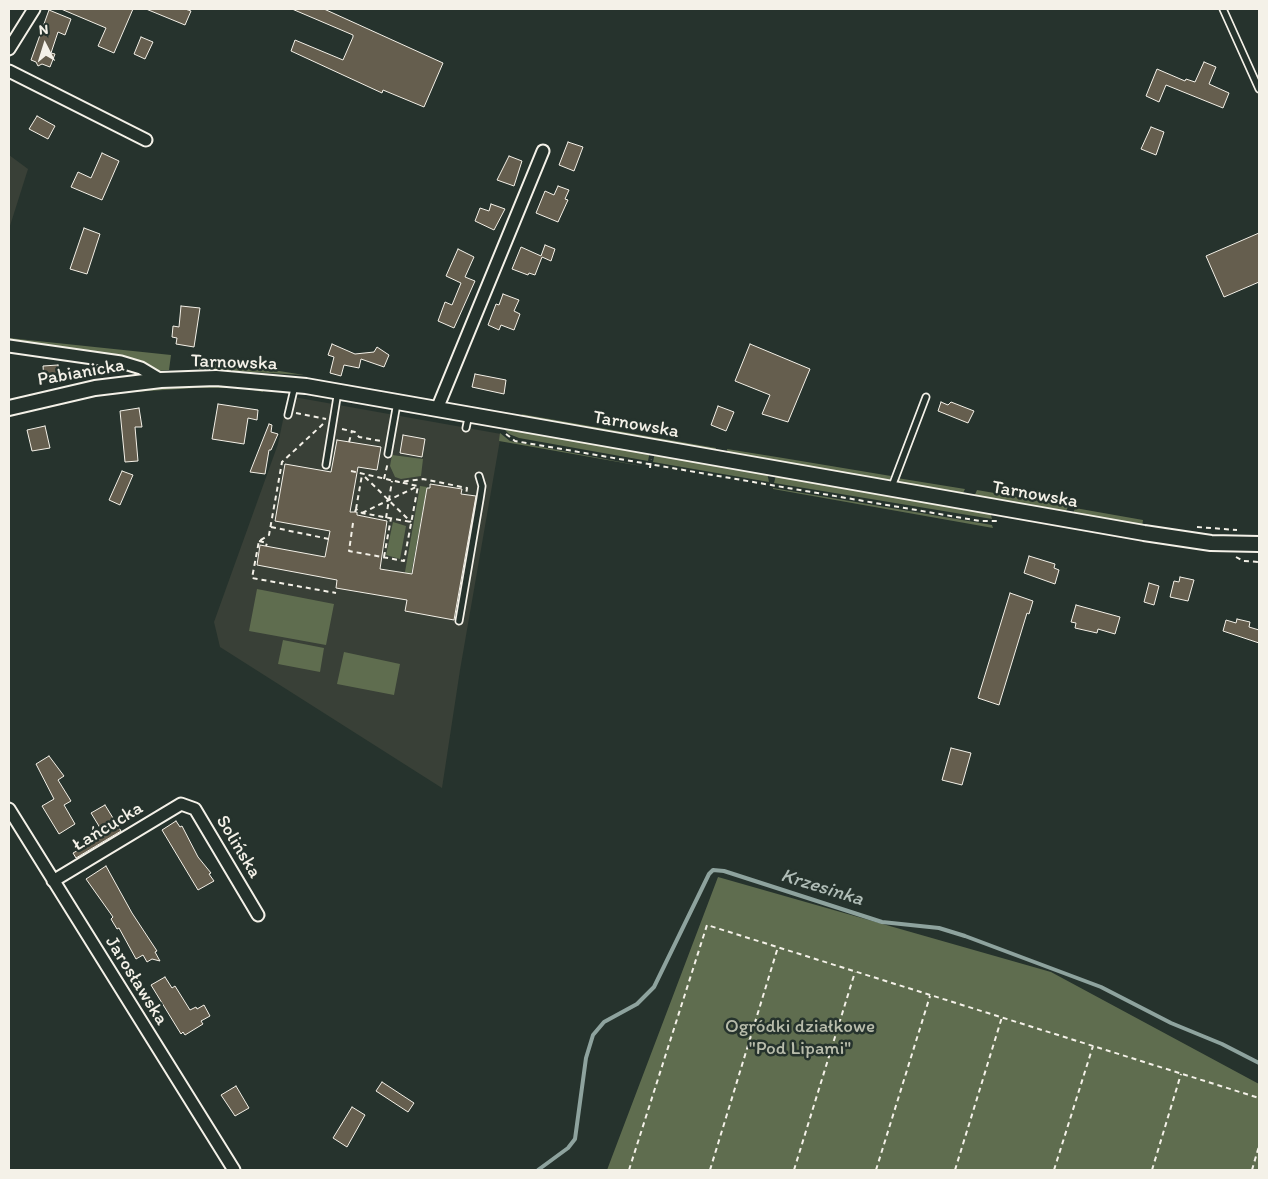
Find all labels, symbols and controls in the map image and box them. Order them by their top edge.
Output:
north arrow [20,20,70,70]
text: N [38,21,49,38]
street label: Tarnowska [190,350,278,376]
street label: Pabianicka [36,354,126,392]
street label: Tarnowska [591,406,681,444]
street label: Tarnowska [990,476,1080,514]
street label: Łańcucka [69,797,147,857]
street label: Solińska [210,811,266,883]
water label: Krzesinka [778,864,866,912]
street label: Jarosławska [100,932,172,1030]
park label: Ogródki działkowe "Pod Lipami" [725,1016,875,1060]

